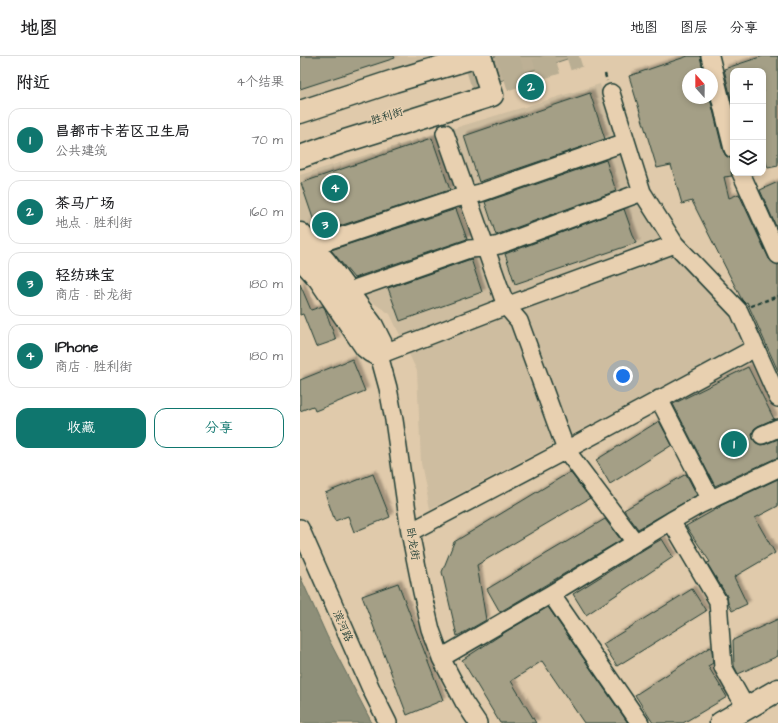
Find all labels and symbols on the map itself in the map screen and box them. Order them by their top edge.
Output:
north arrow [682,68,718,104]
pin: 2 [518,72,544,102]
street label: 胜利街 [369,104,406,128]
pin: 4 [322,173,348,203]
pin: 3 [312,210,338,240]
your location [613,366,633,386]
pin: 1 [721,429,747,459]
street label: 卧龙街 [403,526,423,563]
street label: 滨河路 [329,608,357,644]

